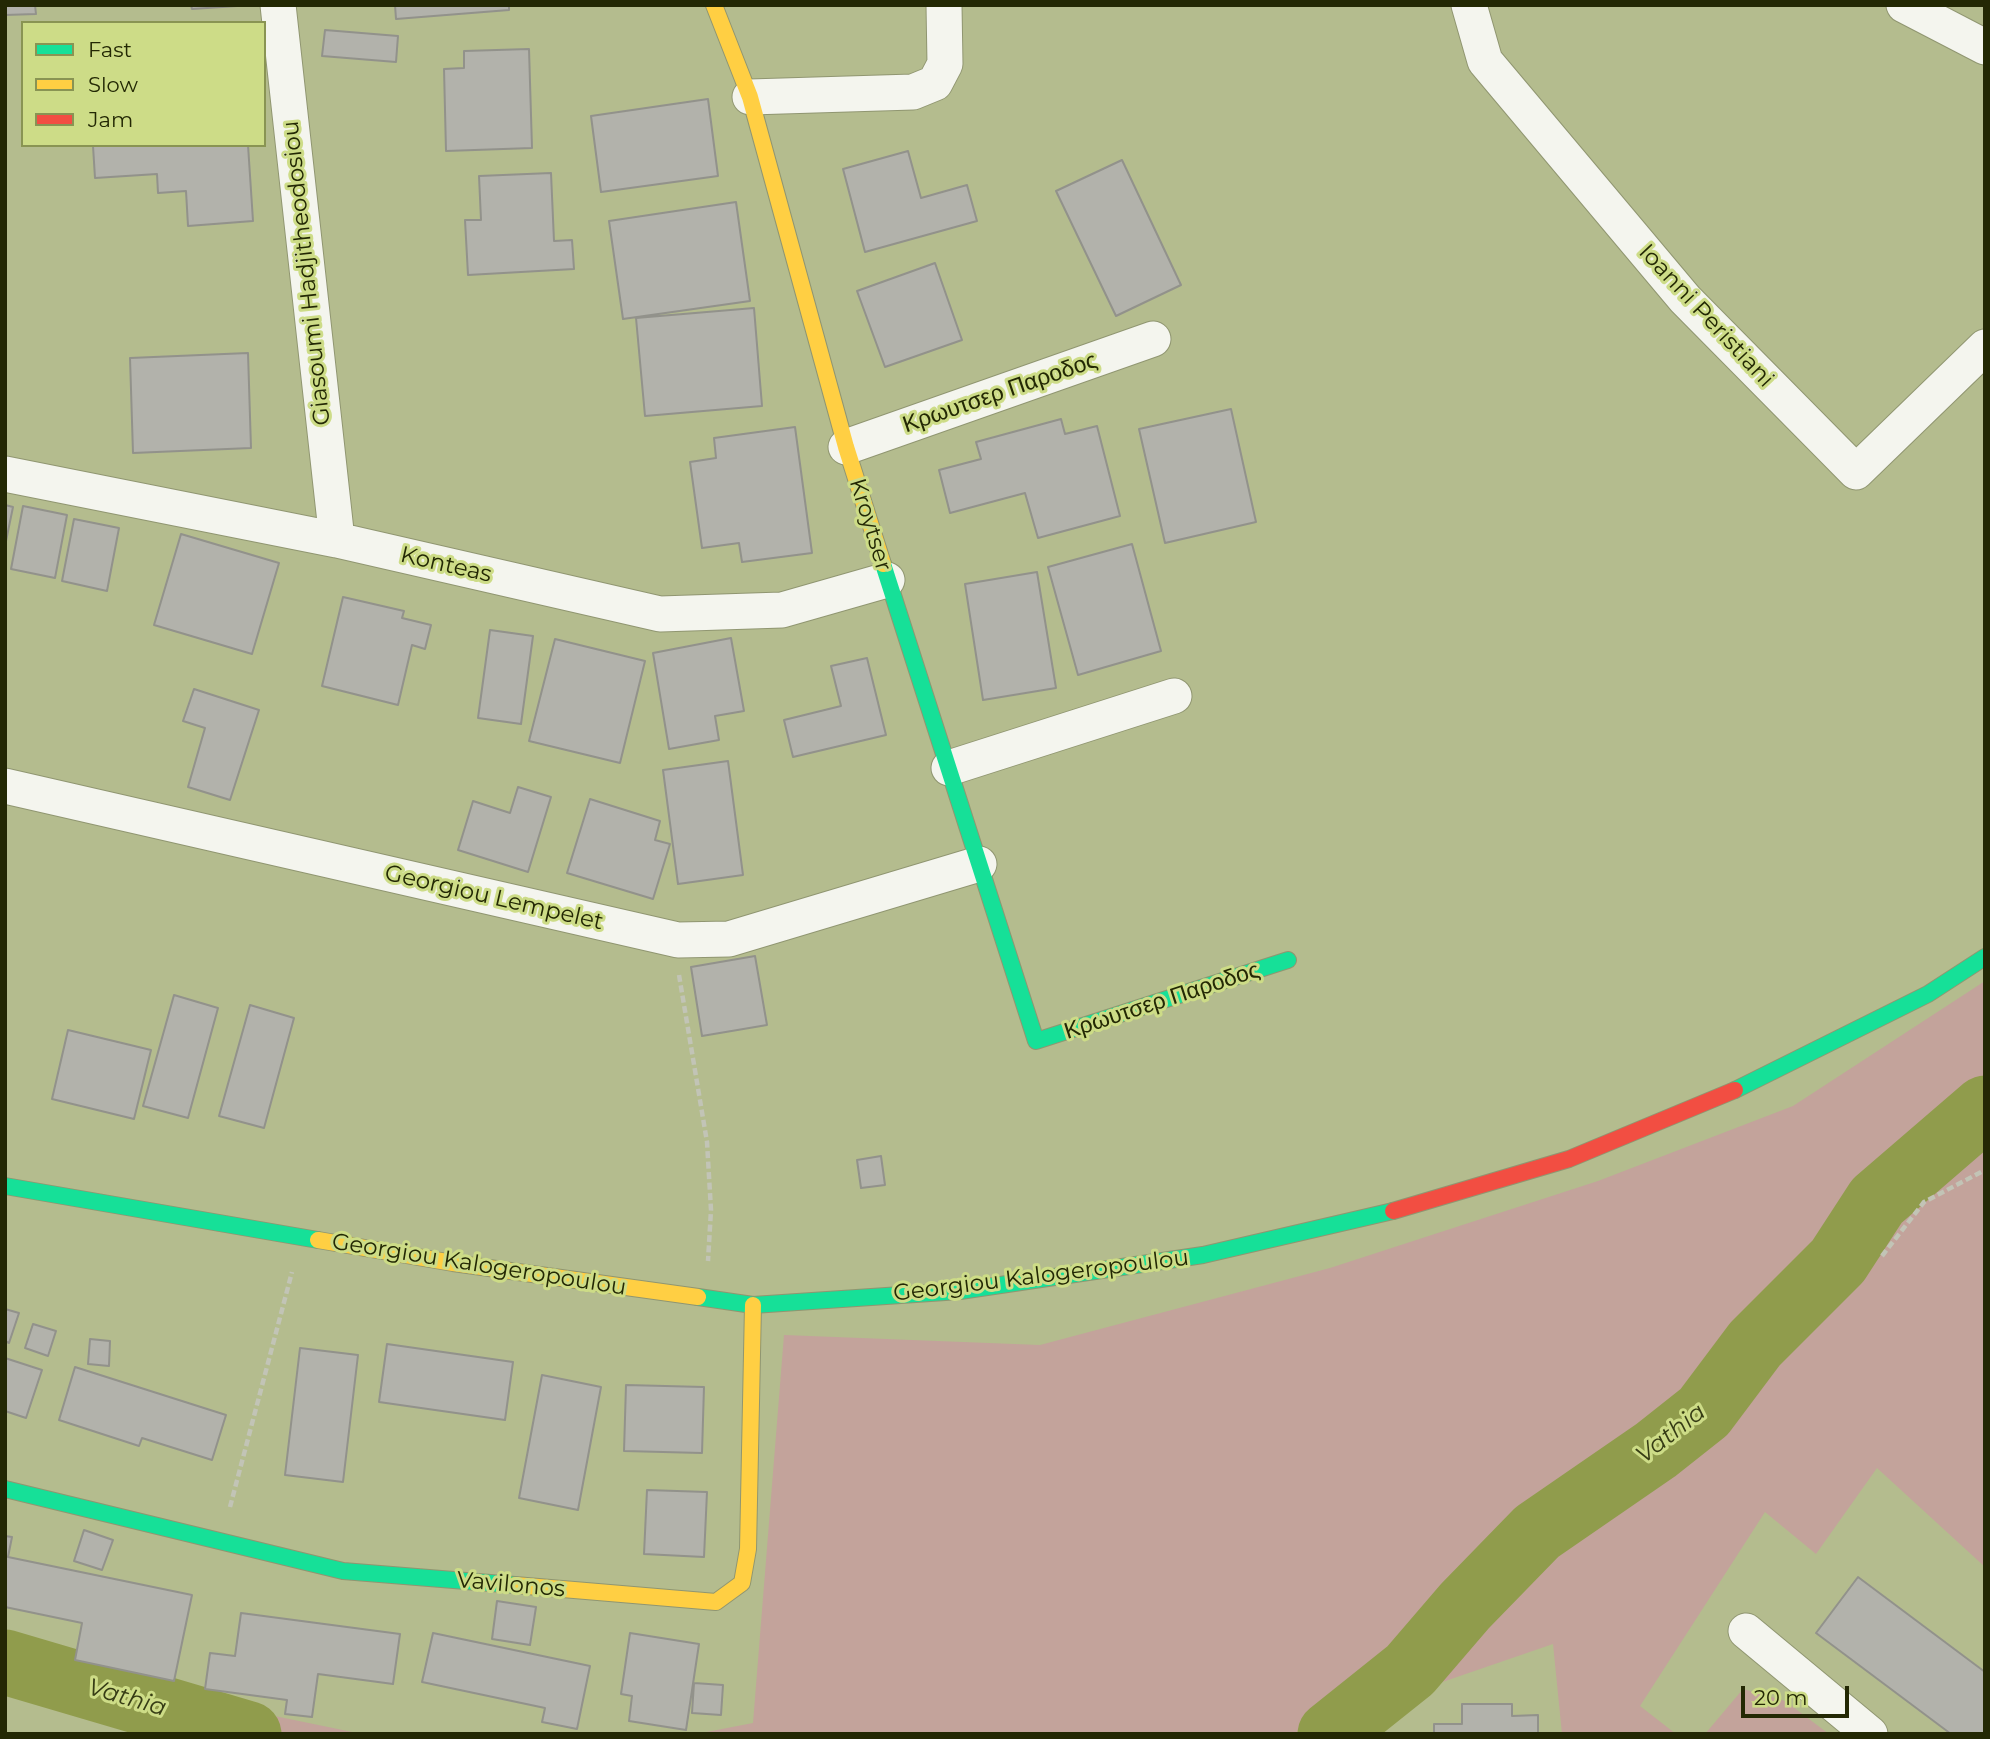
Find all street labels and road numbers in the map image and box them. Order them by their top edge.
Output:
street label: Giasoumi Hadjitheodosiou [277,119,337,427]
street label: Ioanni Peristiani [1633,239,1779,393]
street label: Κρωυτσερ Παροδος [899,347,1101,439]
street label: Kroytser [843,475,897,575]
street label: Konteas [398,541,494,589]
street label: Georgiou Lempelet [382,859,606,937]
street label: Κρωυτσερ Παροδος [1061,956,1263,1046]
street label: Georgiou Kalogeropoulou [330,1228,628,1302]
street label: Georgiou Kalogeropoulou [892,1244,1190,1308]
street label: Vavilonos [456,1567,566,1603]

